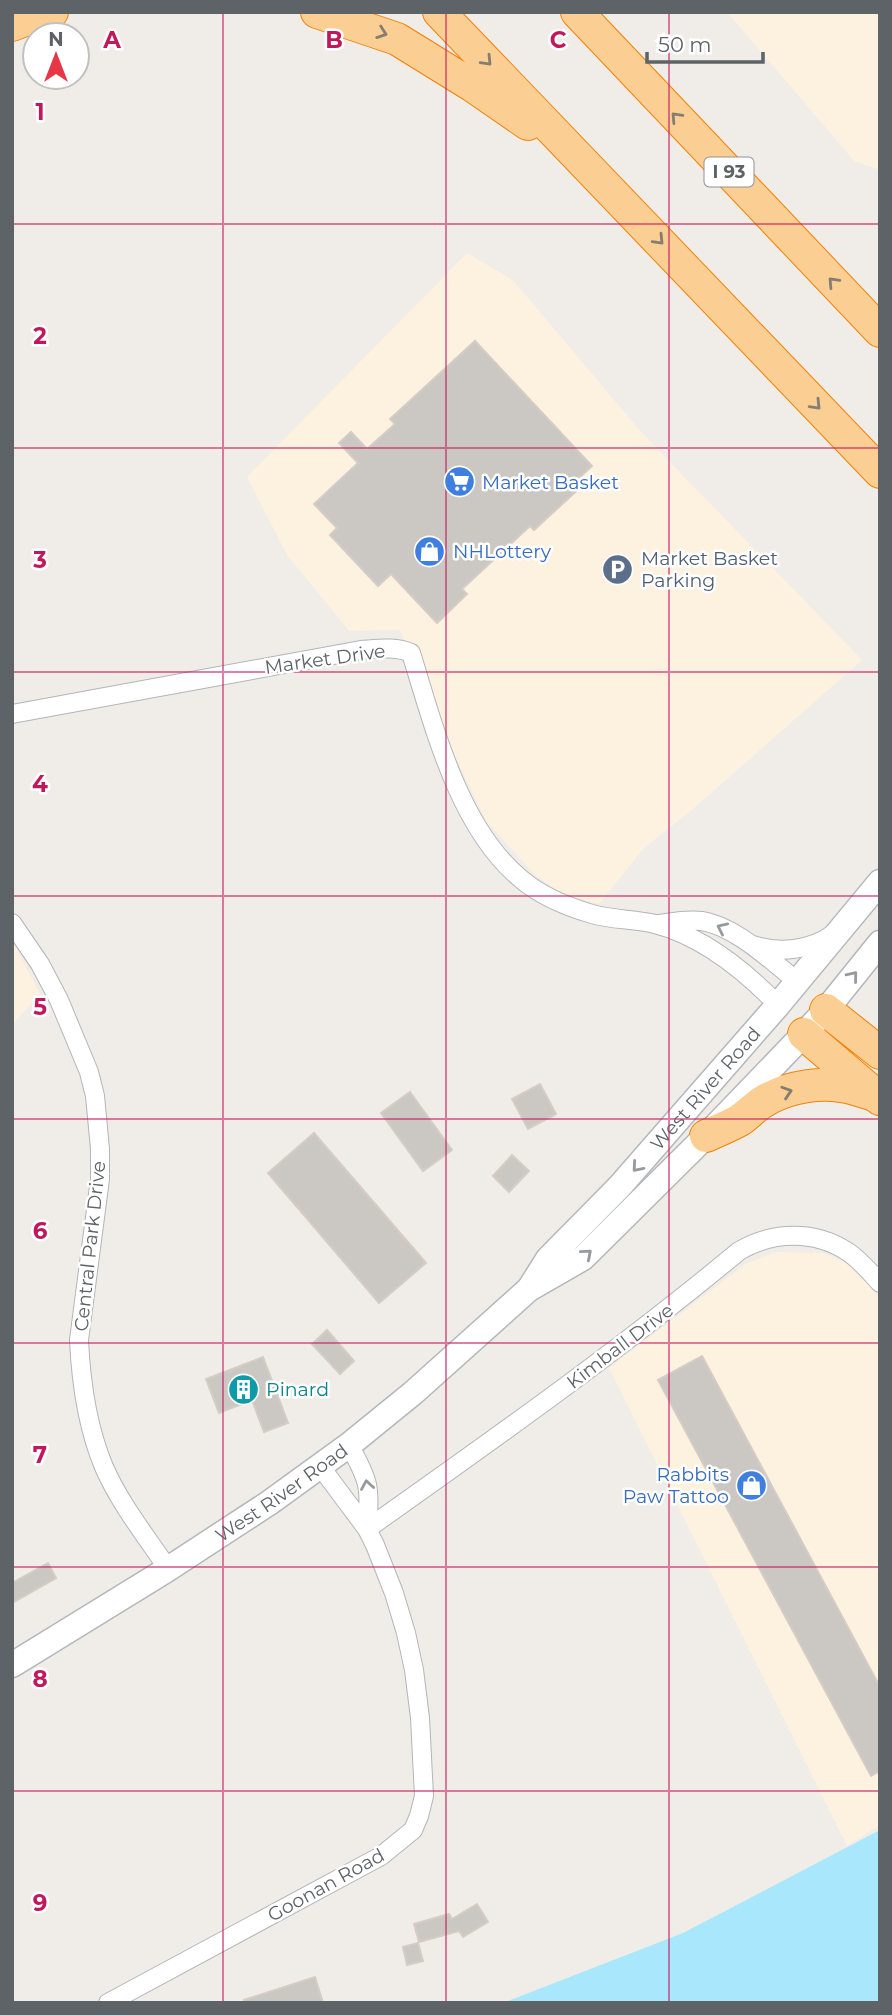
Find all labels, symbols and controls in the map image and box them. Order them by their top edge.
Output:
north arrow [21,21,91,91]
scale bar [647,21,762,65]
one-way arrow [375,25,388,39]
text: A [102,26,121,54]
text: B [325,26,343,54]
text: C [550,26,567,54]
text: N [48,28,64,51]
text: 50 m [658,32,712,57]
one-way arrow [478,53,491,66]
text: 1 [35,98,45,126]
one-way arrow [672,112,685,125]
road number: I 93 [704,158,754,187]
one-way arrow [650,232,663,245]
one-way arrow [828,277,841,290]
text: 2 [33,322,47,350]
one-way arrow [807,396,820,409]
supermarket icon: Market Basket [442,465,476,499]
place label: Market Basket [482,471,619,494]
shop icon: NHLottery [413,534,447,568]
place label: NHLottery [453,540,552,563]
text: 3 [32,546,47,574]
place label: Market Basket Parking [641,547,778,592]
parking icon: Market Basket Parking [601,552,635,586]
street label: Market Drive [263,639,387,679]
text: 4 [32,770,48,798]
one-way arrow [716,922,729,936]
one-way arrow [844,972,857,984]
text: 5 [33,993,47,1021]
street label: West River Road [645,1022,765,1155]
one-way arrow [780,1086,792,1100]
one-way arrow [632,1159,645,1172]
street label: Central Park Drive [70,1160,110,1332]
text: 6 [33,1217,48,1245]
one-way arrow [579,1249,592,1262]
street label: Kimball Drive [562,1298,678,1394]
building icon: Pinard [226,1372,260,1406]
place label: Pinard [266,1378,329,1401]
street label: West River Road [211,1438,352,1547]
text: 7 [33,1441,47,1469]
place label: Rabbits Paw Tattoo [623,1463,729,1508]
shop icon: Rabbits Paw Tattoo [735,1468,769,1502]
one-way arrow [360,1479,375,1491]
text: 8 [32,1665,48,1693]
street label: Goonan Road [264,1843,388,1927]
text: 9 [33,1889,47,1917]

